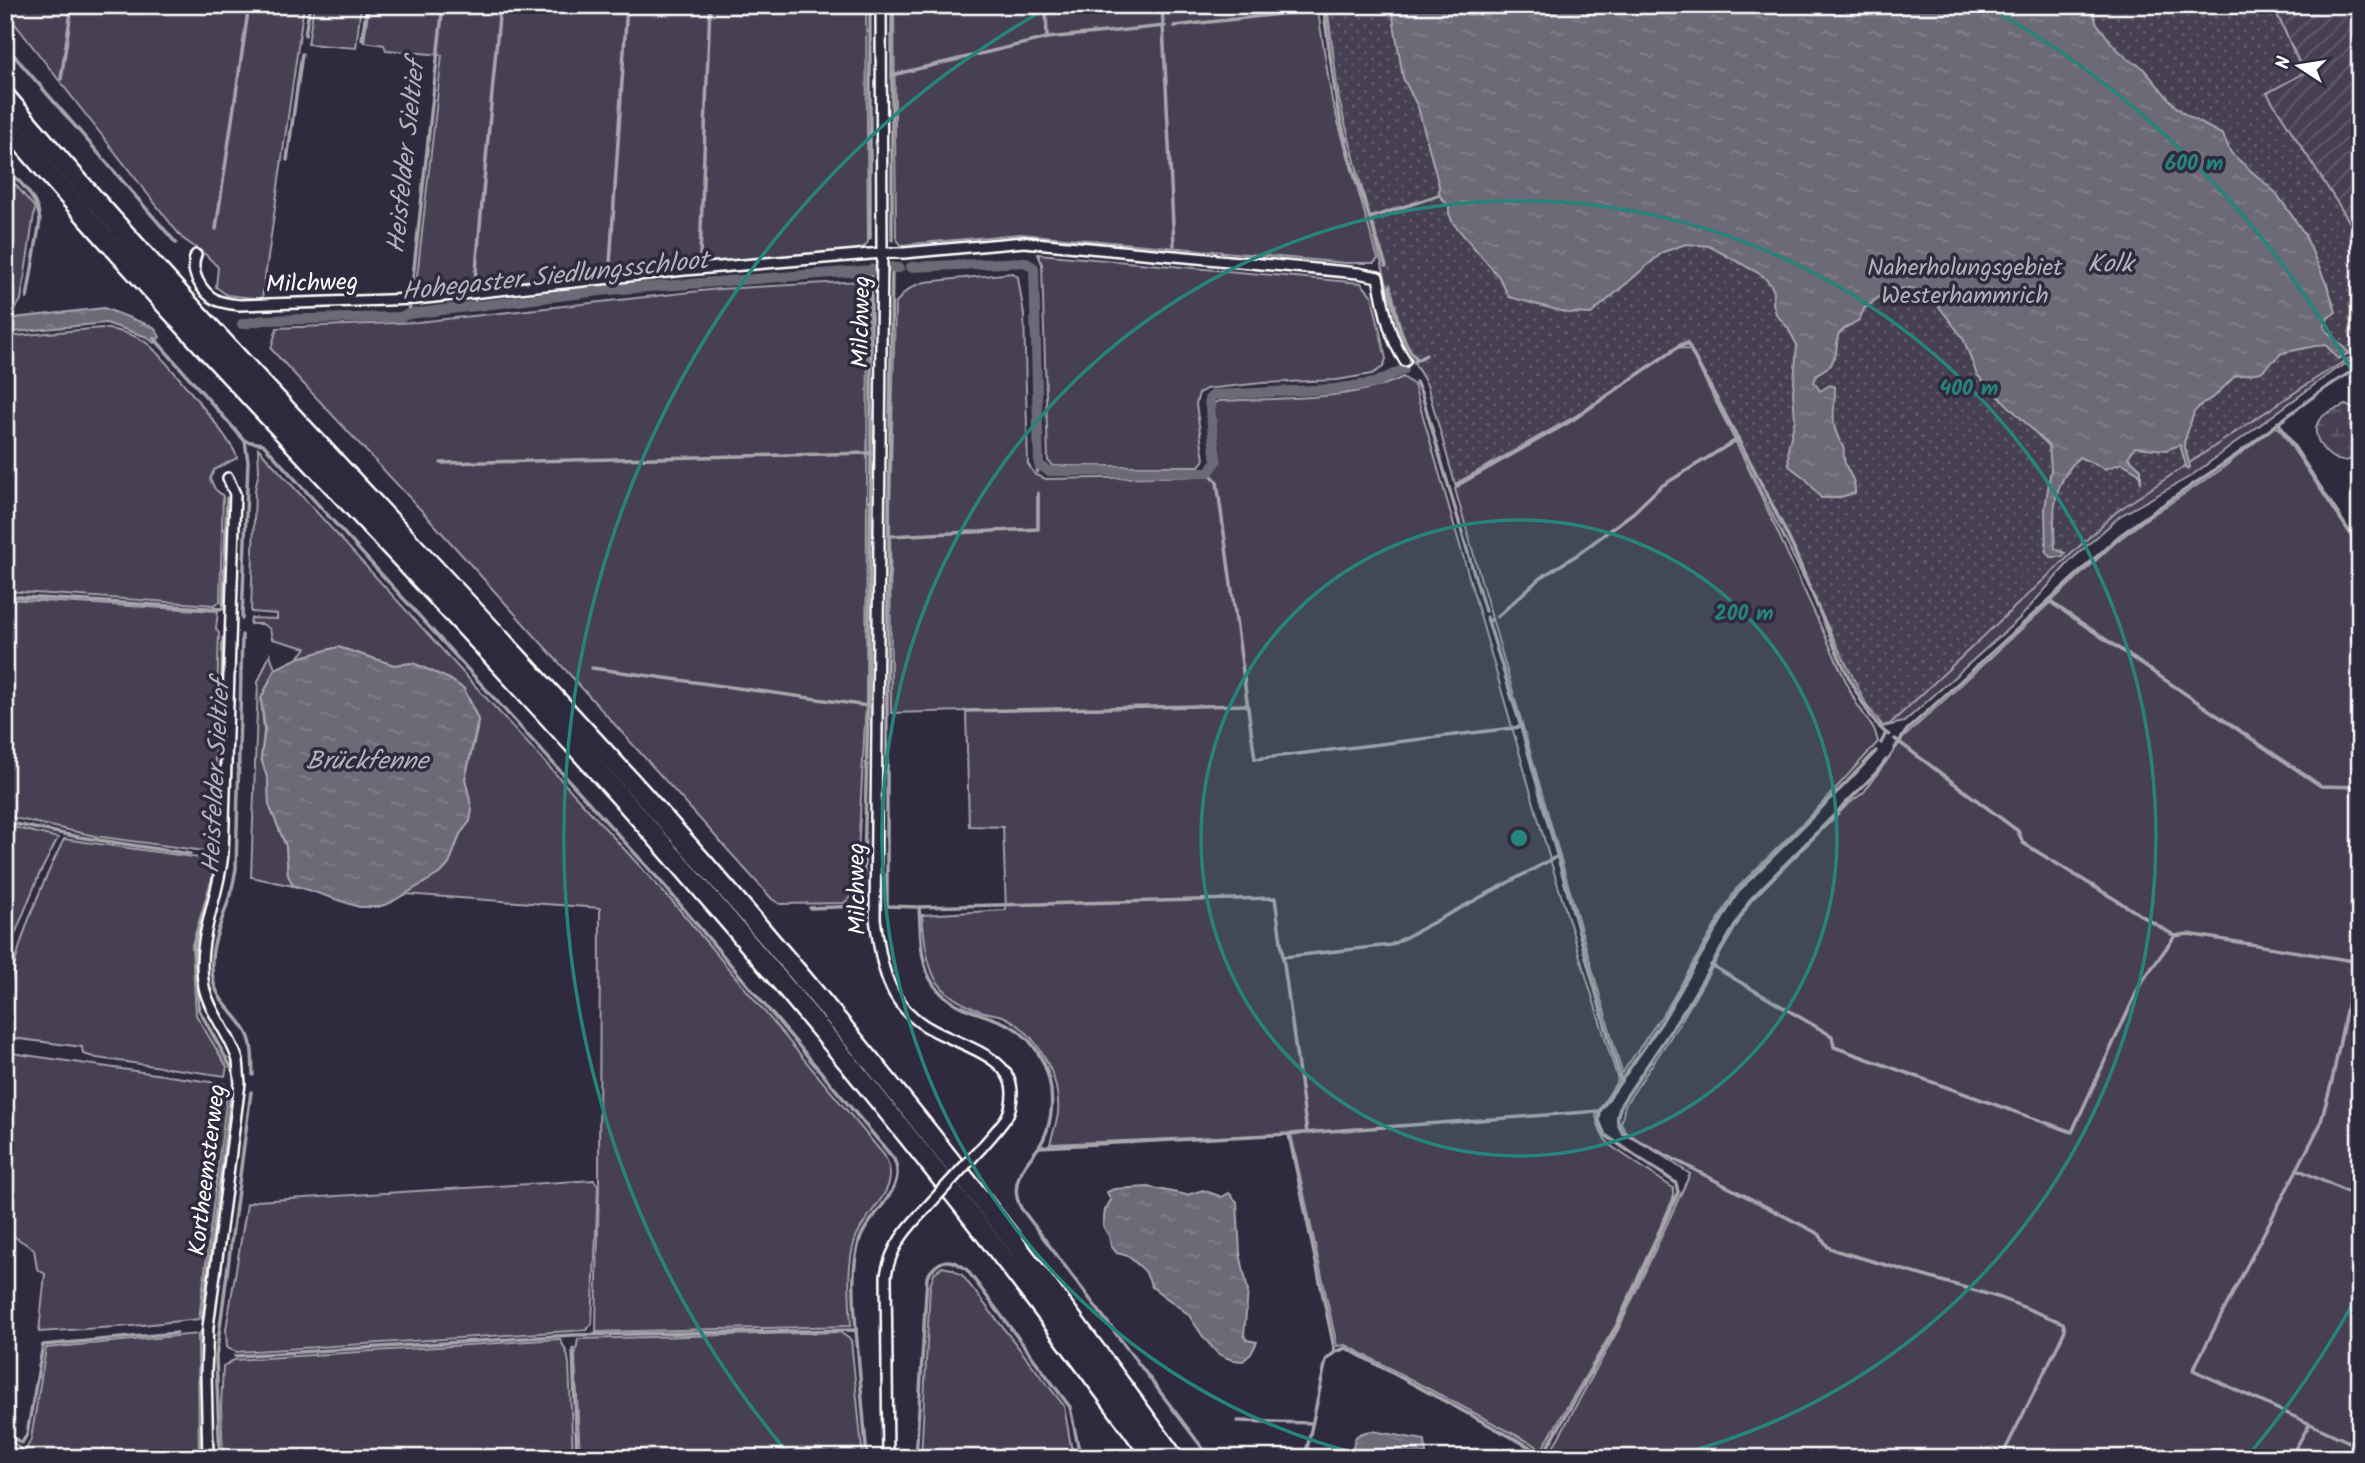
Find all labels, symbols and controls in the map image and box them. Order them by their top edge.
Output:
north arrow [2264,32,2334,102]
water label: Heisfelder Sieltief [376,51,439,256]
text: N [2268,54,2300,72]
text: 600 m [2165,148,2223,181]
water label: Hohegaster Siedlungsschloot [399,240,715,314]
water label: Kolk [2087,244,2137,286]
park label: Naherholungsgebiet Westerhammrich [1867,249,2063,316]
street label: Milchweg [265,263,359,305]
street label: Milchweg [842,275,882,369]
text: 400 m [1940,373,1998,406]
text: 200 m [1714,598,1774,631]
water label: Heisfelder Sieltief [191,672,243,875]
water label: Brückfenne [306,741,430,783]
centre of rings [1507,826,1531,850]
street label: Milchweg [838,842,878,936]
street label: Kortheemsterweg [178,1082,238,1258]

